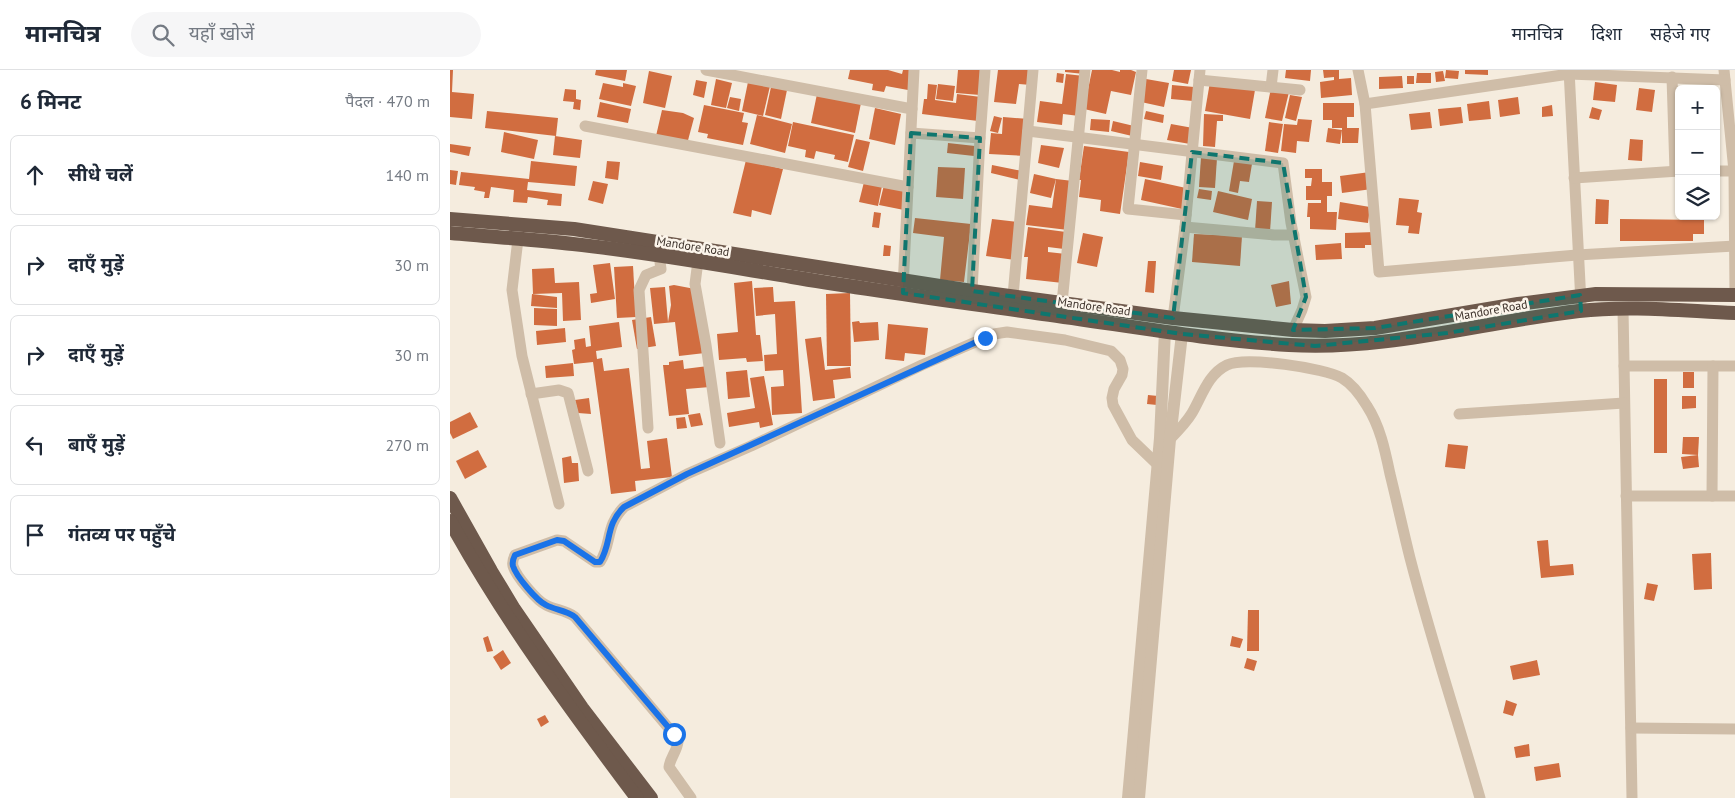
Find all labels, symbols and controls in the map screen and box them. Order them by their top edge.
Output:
search box [131,12,481,57]
text: मानचित्र [25,18,101,49]
icon: search [149,21,177,49]
text: यहाँ खोजें [189,21,254,45]
text: मानचित्र [1511,22,1563,45]
text: दिशा [1591,22,1622,45]
text: सहेजे गए [1650,22,1710,45]
map controls [1675,85,1720,220]
button: + [1675,85,1720,130]
text: 6 मिनट [20,88,81,115]
text: पैदल · 470 m [345,91,430,111]
button: − [1675,130,1720,175]
icon: ahead [21,161,49,189]
text: सीधे चलें [68,162,133,186]
text: 140 m [386,165,429,185]
button: layers [1675,175,1720,220]
street label: Mandore Road [655,233,731,259]
icon: right [21,251,49,279]
text: दाएँ मुड़ें [68,252,124,276]
text: 30 m [394,255,429,275]
street label: Mandore Road [1056,293,1132,319]
street label: Mandore Road [1453,296,1529,324]
route end [974,327,997,350]
icon: right [21,341,49,369]
text: दाएँ मुड़ें [68,342,124,366]
text: 30 m [394,345,429,365]
icon: left [21,431,49,459]
text: बाएँ मुड़ें [68,432,125,456]
text: 270 m [386,435,429,455]
icon: arrive [21,521,49,549]
text: गंतव्य पर पहुँचे [68,522,175,546]
route start [663,723,686,746]

